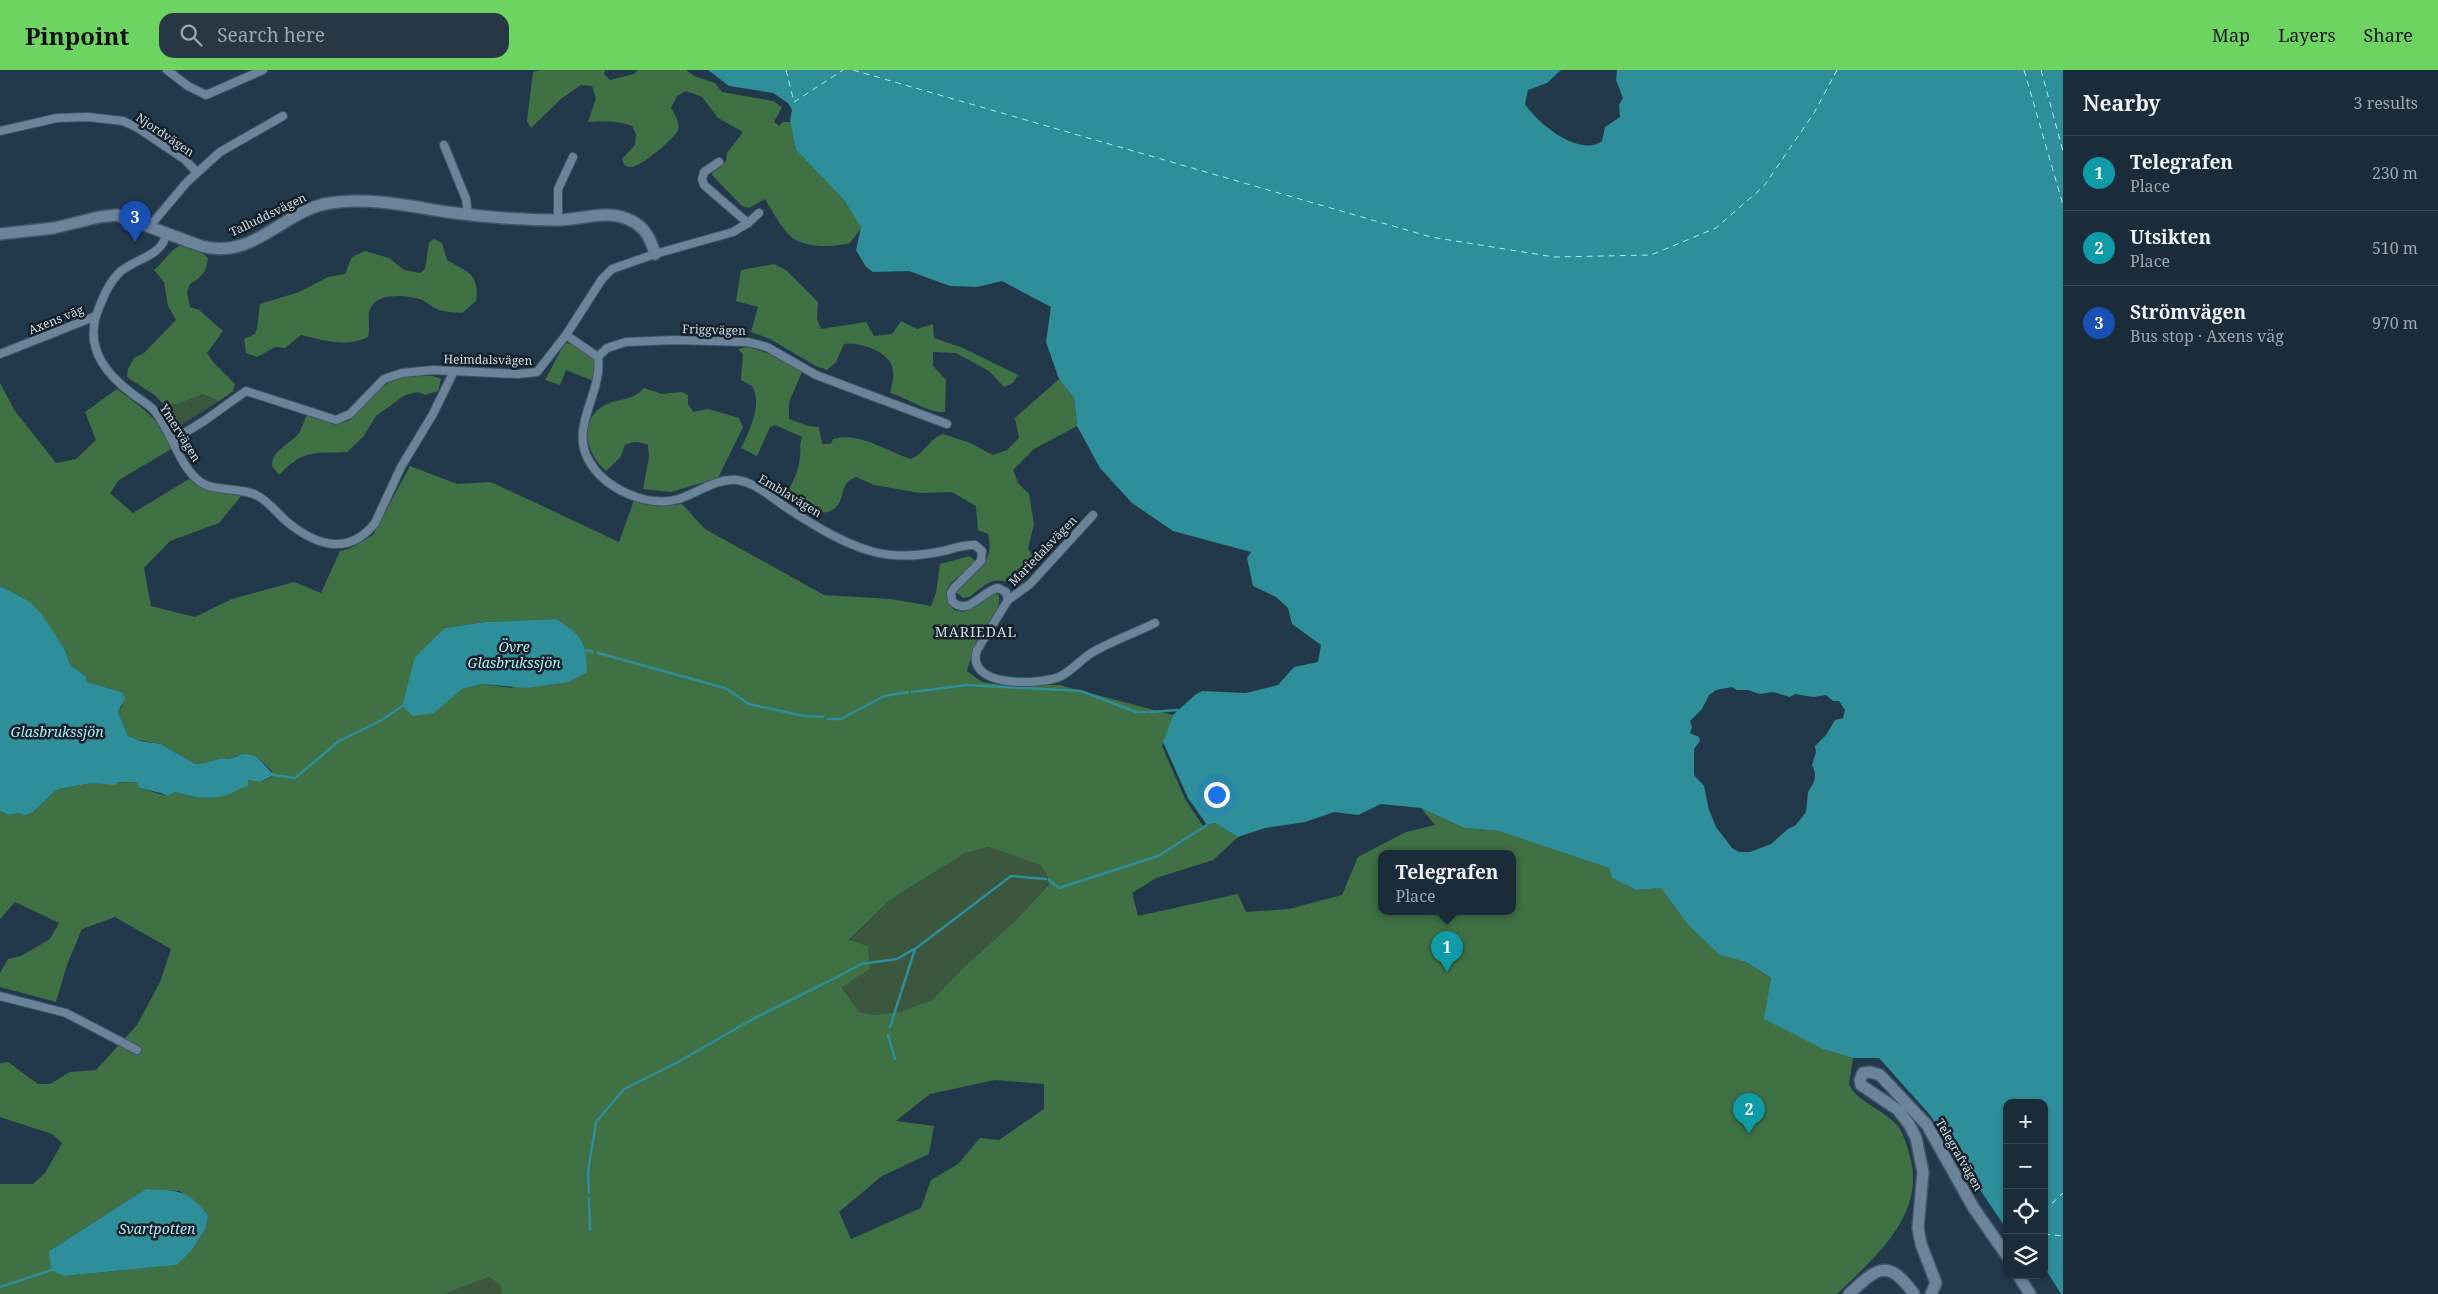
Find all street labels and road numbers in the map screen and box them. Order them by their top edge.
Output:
street label: Njordvägen [133,109,198,161]
street label: Talluddsvägen [227,189,309,240]
street label: Axens väg [26,301,87,338]
street label: Friggvägen [682,320,746,339]
street label: Heimdalsvägen [444,350,533,369]
street label: Ymervägen [155,400,205,465]
street label: Emblavägen [755,470,825,521]
street label: Mariedalsvägen [1005,512,1081,589]
street label: Telegrafvägen [1932,1116,1987,1194]

